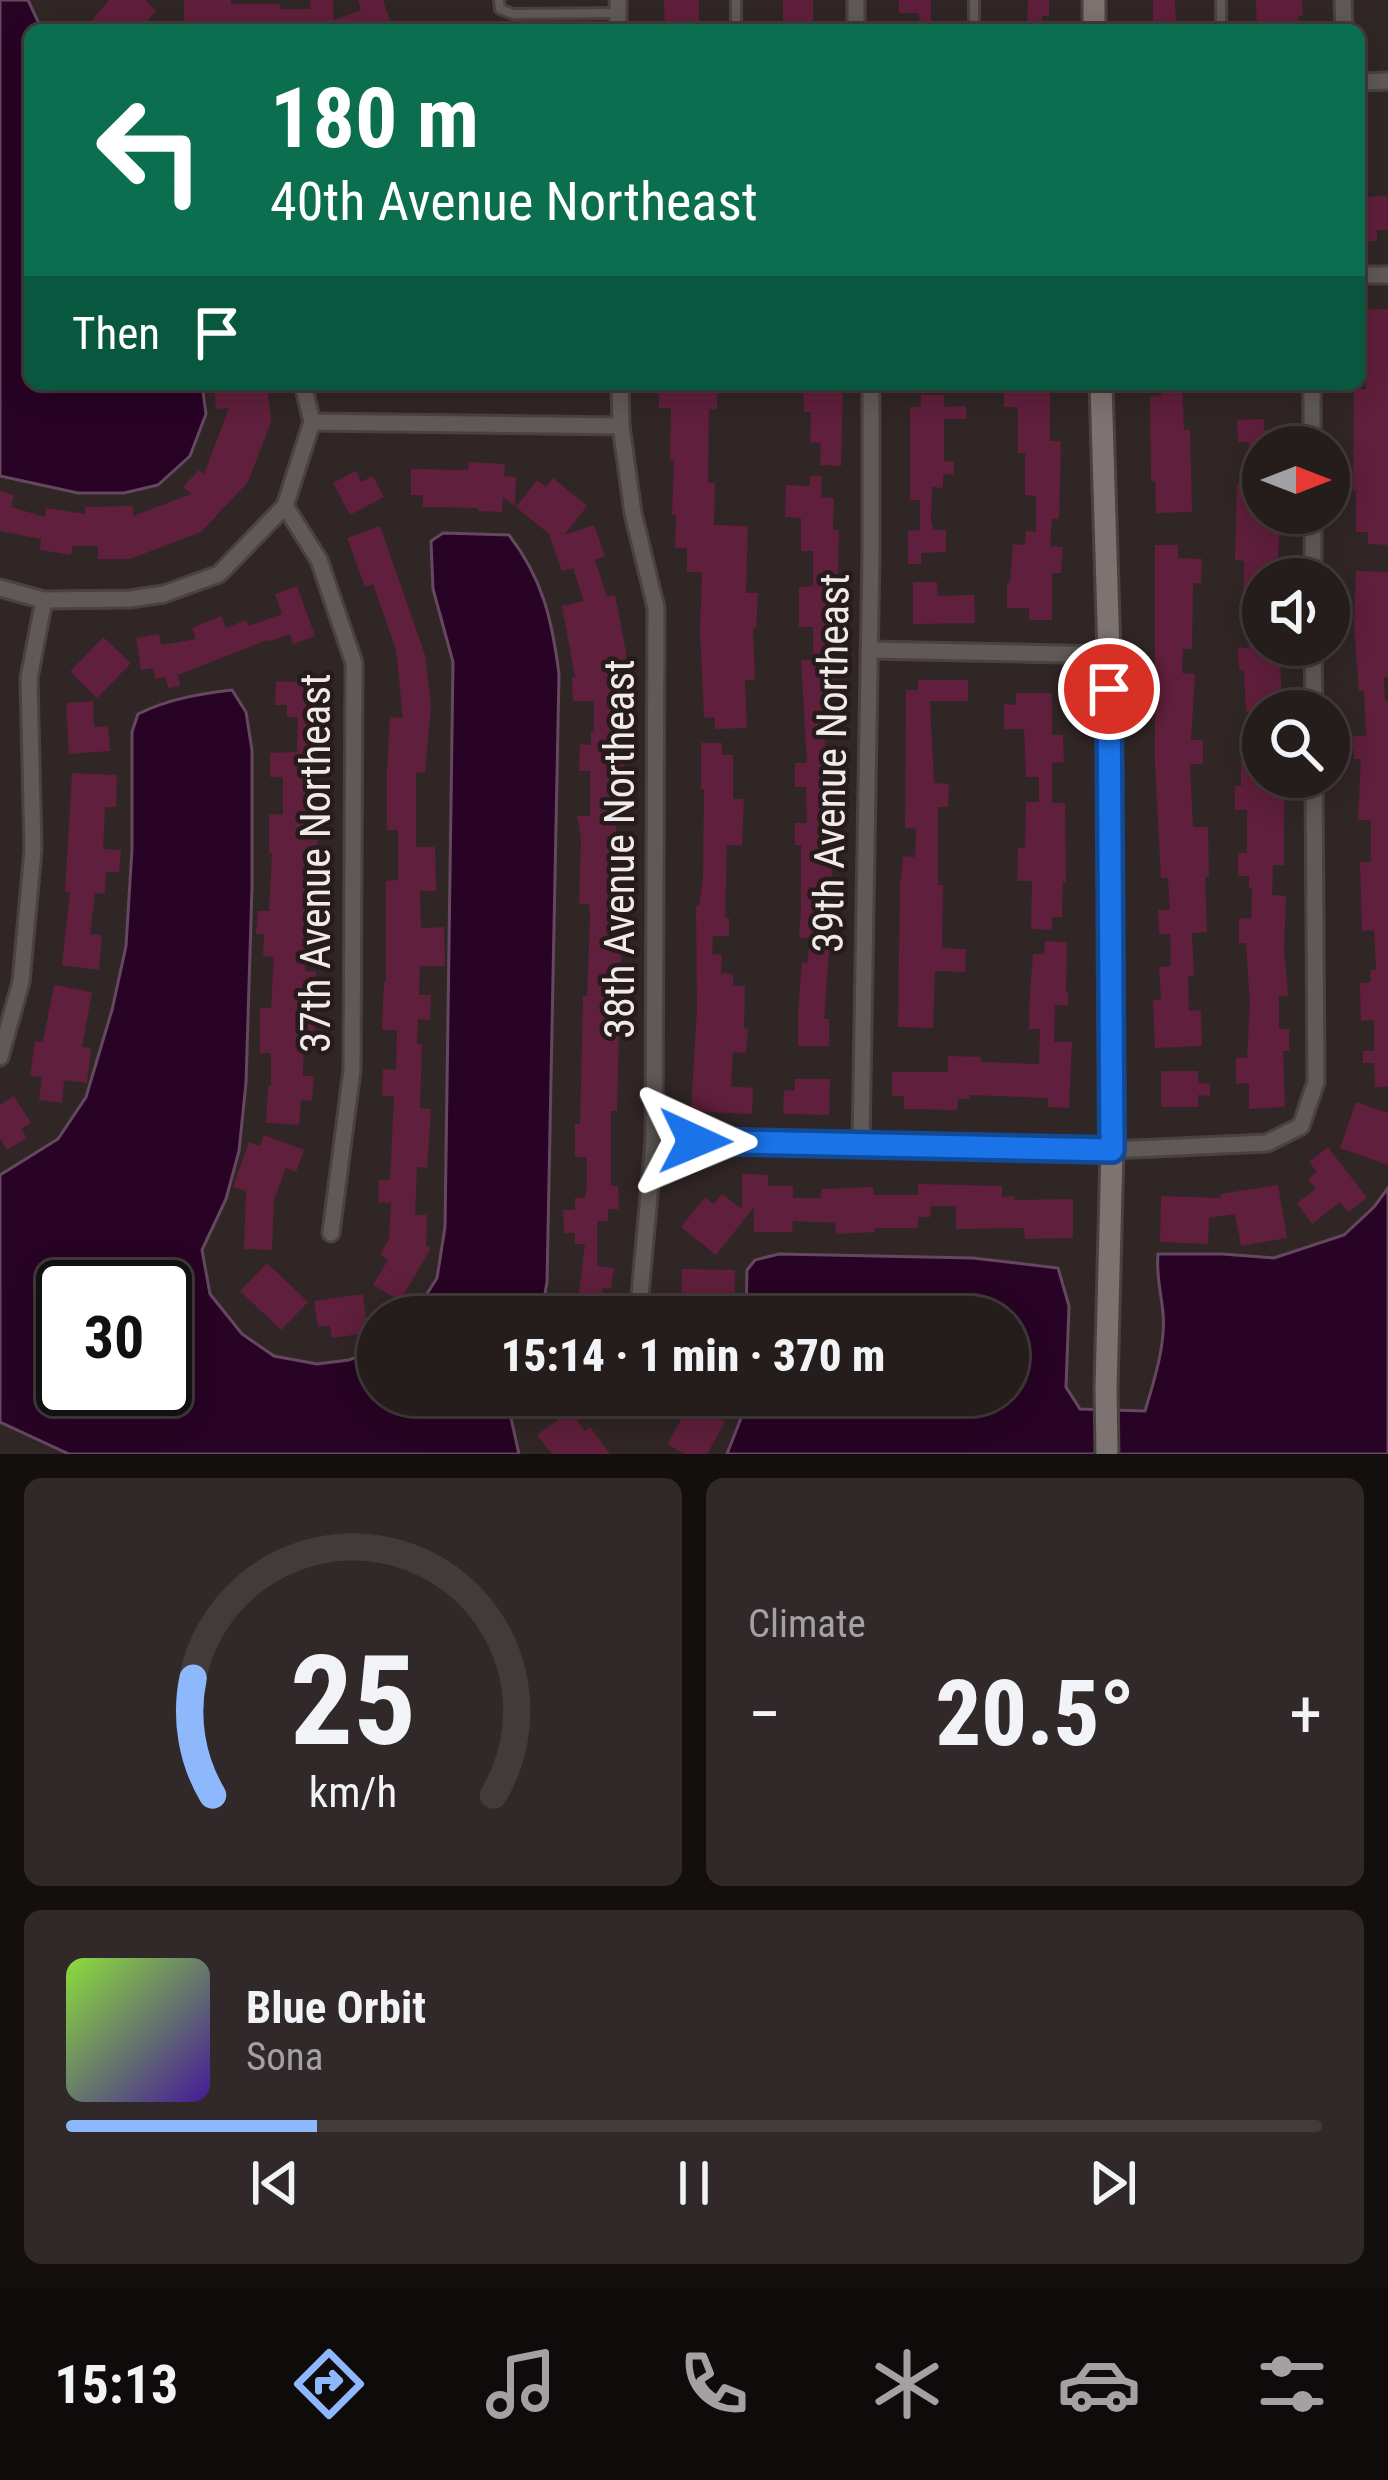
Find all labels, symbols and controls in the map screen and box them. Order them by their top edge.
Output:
text: 180 m [270,69,479,168]
icon: left [72,72,228,228]
text: 40th Avenue Northeast [270,170,758,233]
icon: arrive [184,300,250,366]
text: Then [72,307,160,360]
north arrow [1242,426,1350,534]
map controls [1242,426,1350,798]
button: sound [1242,558,1350,666]
street label: 39th Avenue Northeast [803,573,859,953]
pin [1058,638,1160,740]
icon: arrive [1076,656,1142,722]
street label: 38th Avenue Northeast [595,659,644,1039]
street label: 37th Avenue Northeast [291,673,340,1053]
button: search [1242,690,1350,798]
position arrow [632,1078,758,1204]
speed limit sign: 30 [36,1260,192,1416]
text: 15:14 · 1 min · 370 m [501,1329,885,1382]
text: Climate [748,1601,866,1647]
text: 25 [290,1628,416,1774]
text: 20.5° [935,1662,1135,1767]
text: − [748,1676,781,1753]
text: + [1289,1676,1322,1753]
text: km/h [309,1767,397,1817]
text: Blue Orbit [246,1981,426,2034]
text: Sona [246,2034,323,2080]
icon: previous [242,2150,308,2216]
icon: pause [661,2150,727,2216]
icon: next [1080,2150,1146,2216]
icon: directions [287,2342,371,2426]
icon: music [479,2342,563,2426]
icon: phone [672,2342,756,2426]
icon: climate [865,2342,949,2426]
icon: car [1057,2342,1141,2426]
icon: filters [1250,2342,1334,2426]
text: 15:13 [54,2353,178,2416]

